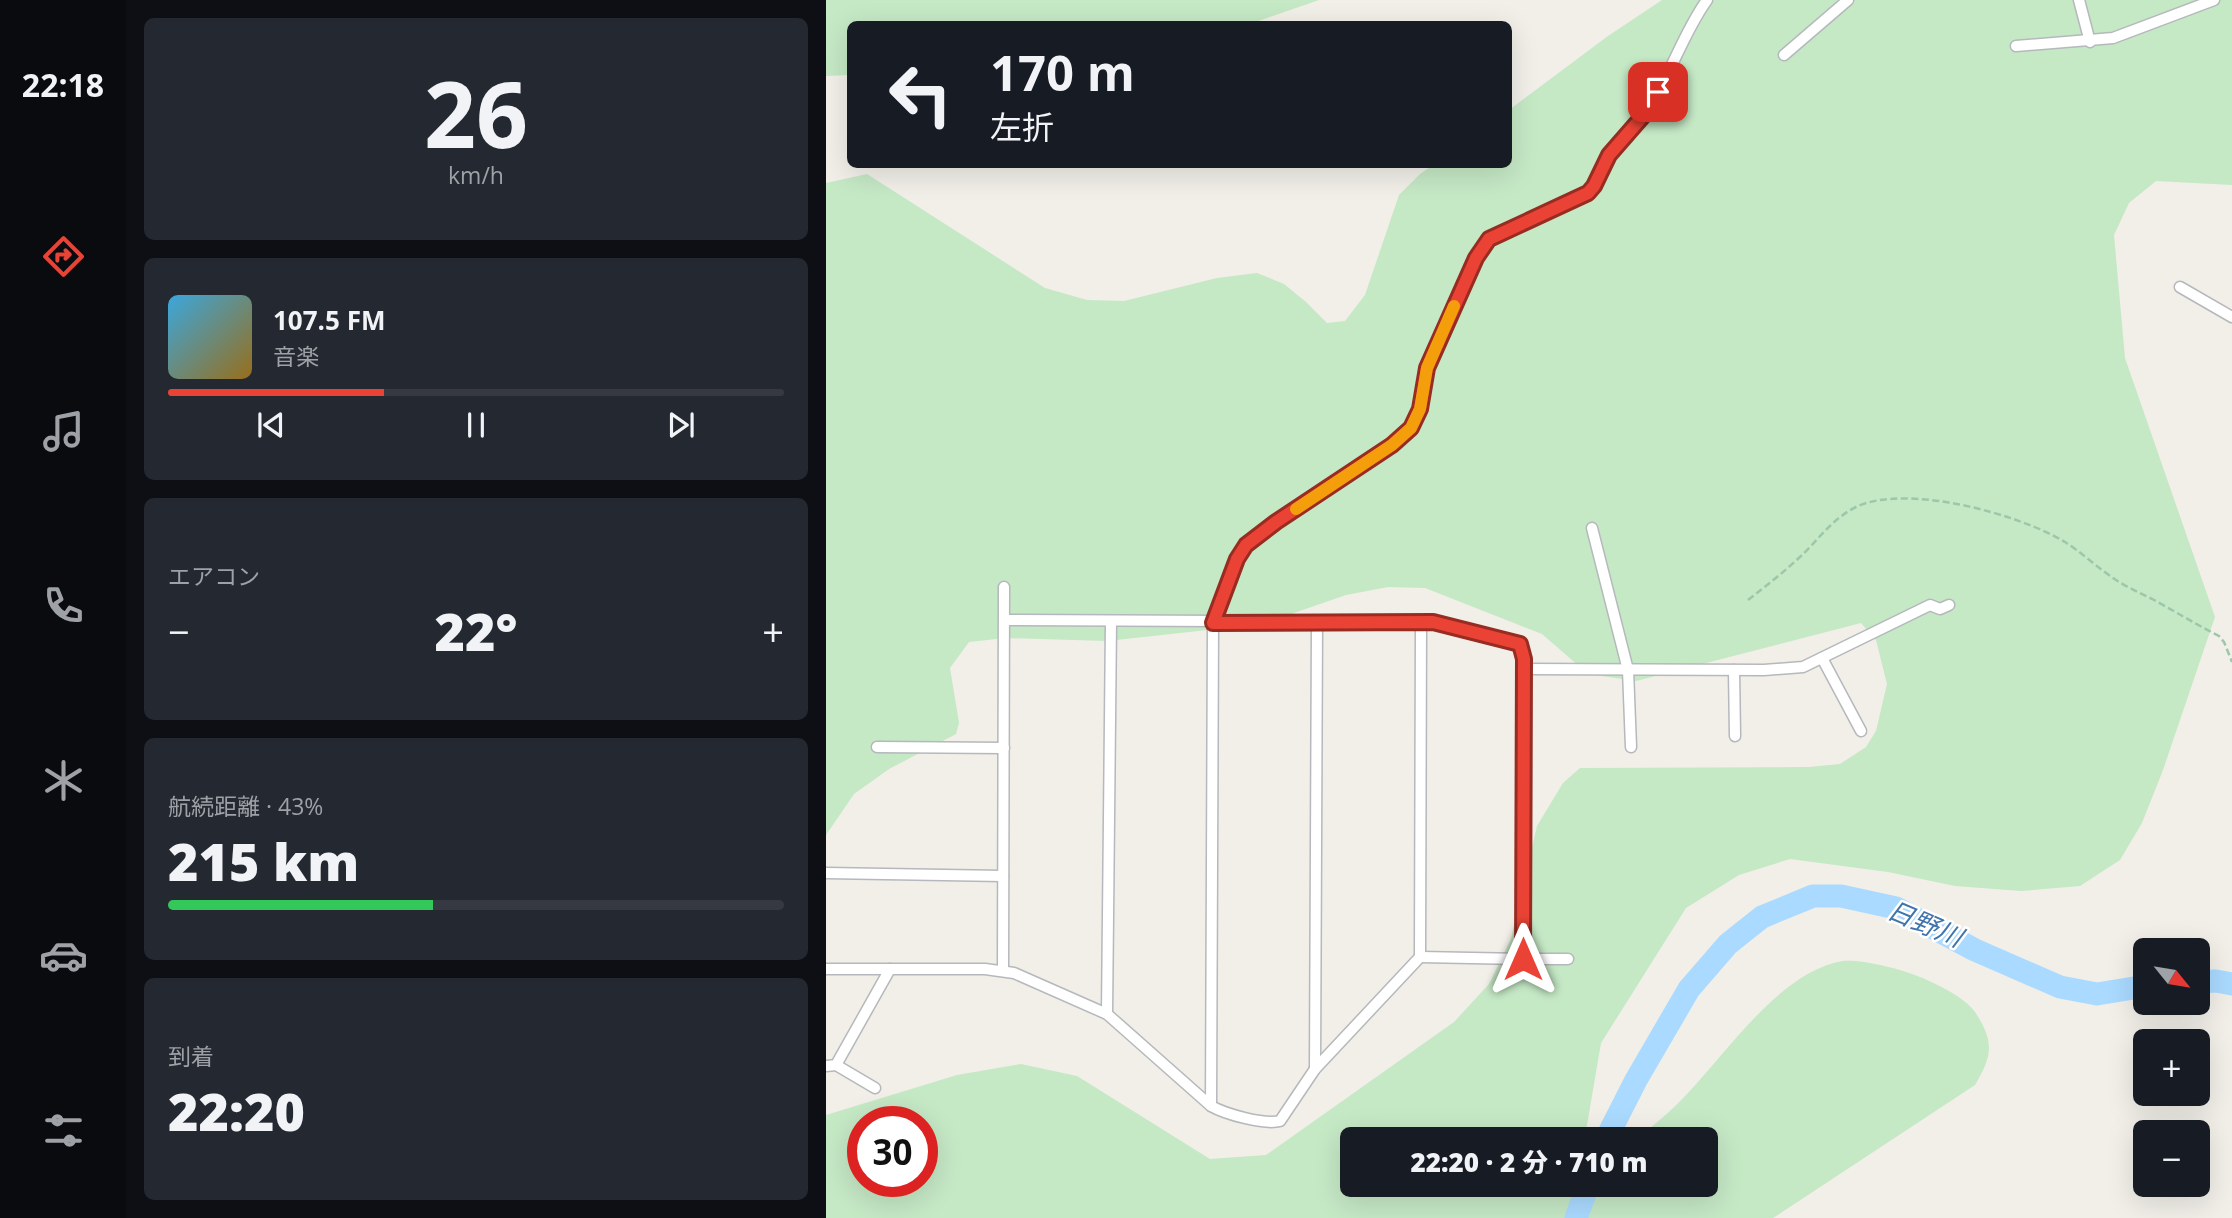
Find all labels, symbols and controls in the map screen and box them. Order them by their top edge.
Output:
text: 170 m [990,39,1135,105]
icon: left [875,49,966,140]
text: 26 [424,51,528,175]
pin [1628,62,1688,122]
text: 22:18 [22,63,104,106]
icon: arrive [1639,73,1677,111]
text: 左折 [990,105,1054,148]
text: km/h [448,159,504,191]
icon: directions [39,232,88,281]
text: 107.5 FM [273,302,385,338]
text: 音楽 [273,340,319,372]
icon: previous [252,406,290,444]
icon: pause [457,406,495,444]
icon: next [662,406,700,444]
icon: music [39,407,88,456]
text: エアコン [168,560,260,592]
icon: phone [39,581,88,630]
text: 22° [435,595,517,666]
text: − [168,605,190,657]
text: + [762,605,784,657]
icon: climate [39,756,88,805]
text: 航続距離 · 43% [168,790,323,822]
text: 215 km [168,825,359,896]
water label: 日野川 [1882,891,1971,956]
position arrow [1486,922,1560,996]
icon: car [39,931,88,980]
north arrow [2133,938,2210,1015]
map controls [2133,938,2210,1197]
button: + [2133,1029,2210,1106]
text: 到着 [168,1040,214,1072]
text: 22:20 [168,1075,305,1146]
icon: filters [39,1106,88,1155]
speed limit sign: 30 [847,1106,938,1197]
button: − [2133,1120,2210,1197]
text: 22:20 · 2 分 · 710 m [1411,1144,1647,1180]

